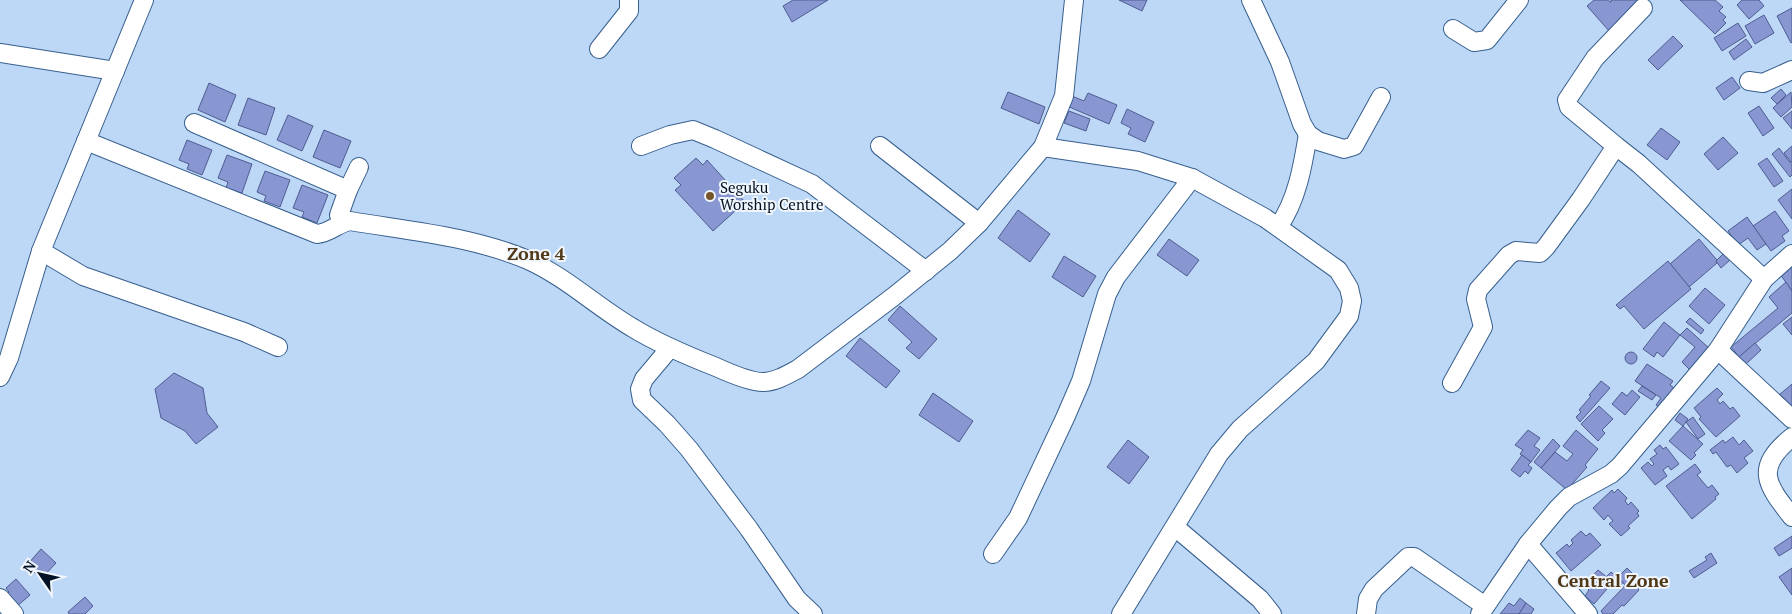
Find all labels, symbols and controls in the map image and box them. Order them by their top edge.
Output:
place label: Seguku Worship Centre [720,177,824,214]
marker: Seguku Worship Centre [704,190,716,202]
district label: Zone 4 [507,241,566,265]
north arrow [15,549,65,599]
text: N [18,556,40,576]
district label: Central Zone [1557,568,1669,592]

